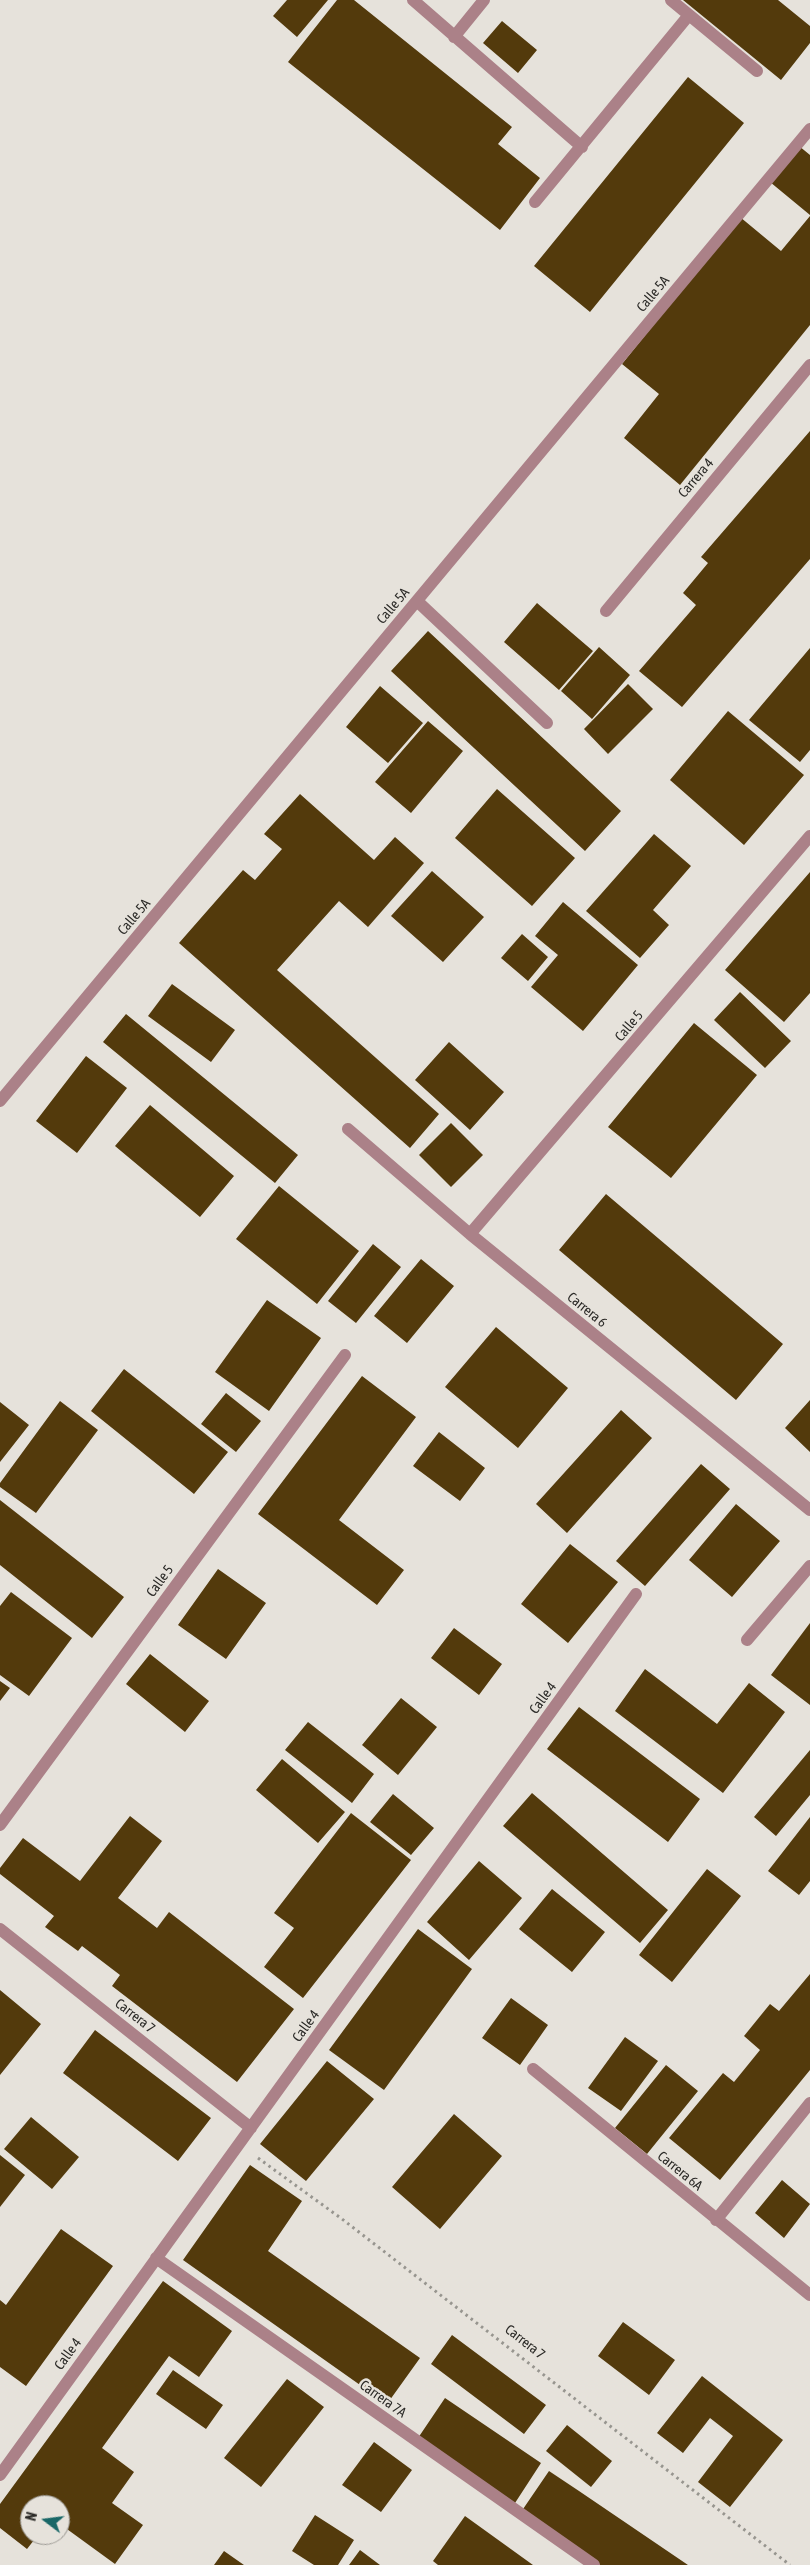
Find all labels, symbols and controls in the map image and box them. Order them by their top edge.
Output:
street label: Calle 5A [633,273,673,315]
street label: Carrera 4 [675,455,717,501]
street label: Calle 5A [373,585,413,627]
street label: Calle 5A [114,896,154,938]
street label: Calle 5 [611,1007,647,1045]
street label: Carrera 6 [564,1289,610,1331]
street label: Calle 5 [143,1562,177,1600]
street label: Calle 4 [526,1679,560,1717]
street label: Carrera 7 [112,1995,158,2037]
street label: Calle 4 [289,2007,323,2045]
street label: Carrera 6A [654,2148,706,2194]
street label: Carrera 7 [502,2321,548,2363]
street label: Calle 4 [51,2335,85,2373]
street label: Carrera 7A [356,2377,410,2421]
north arrow [20,2495,70,2545]
text: N [23,2510,40,2522]

